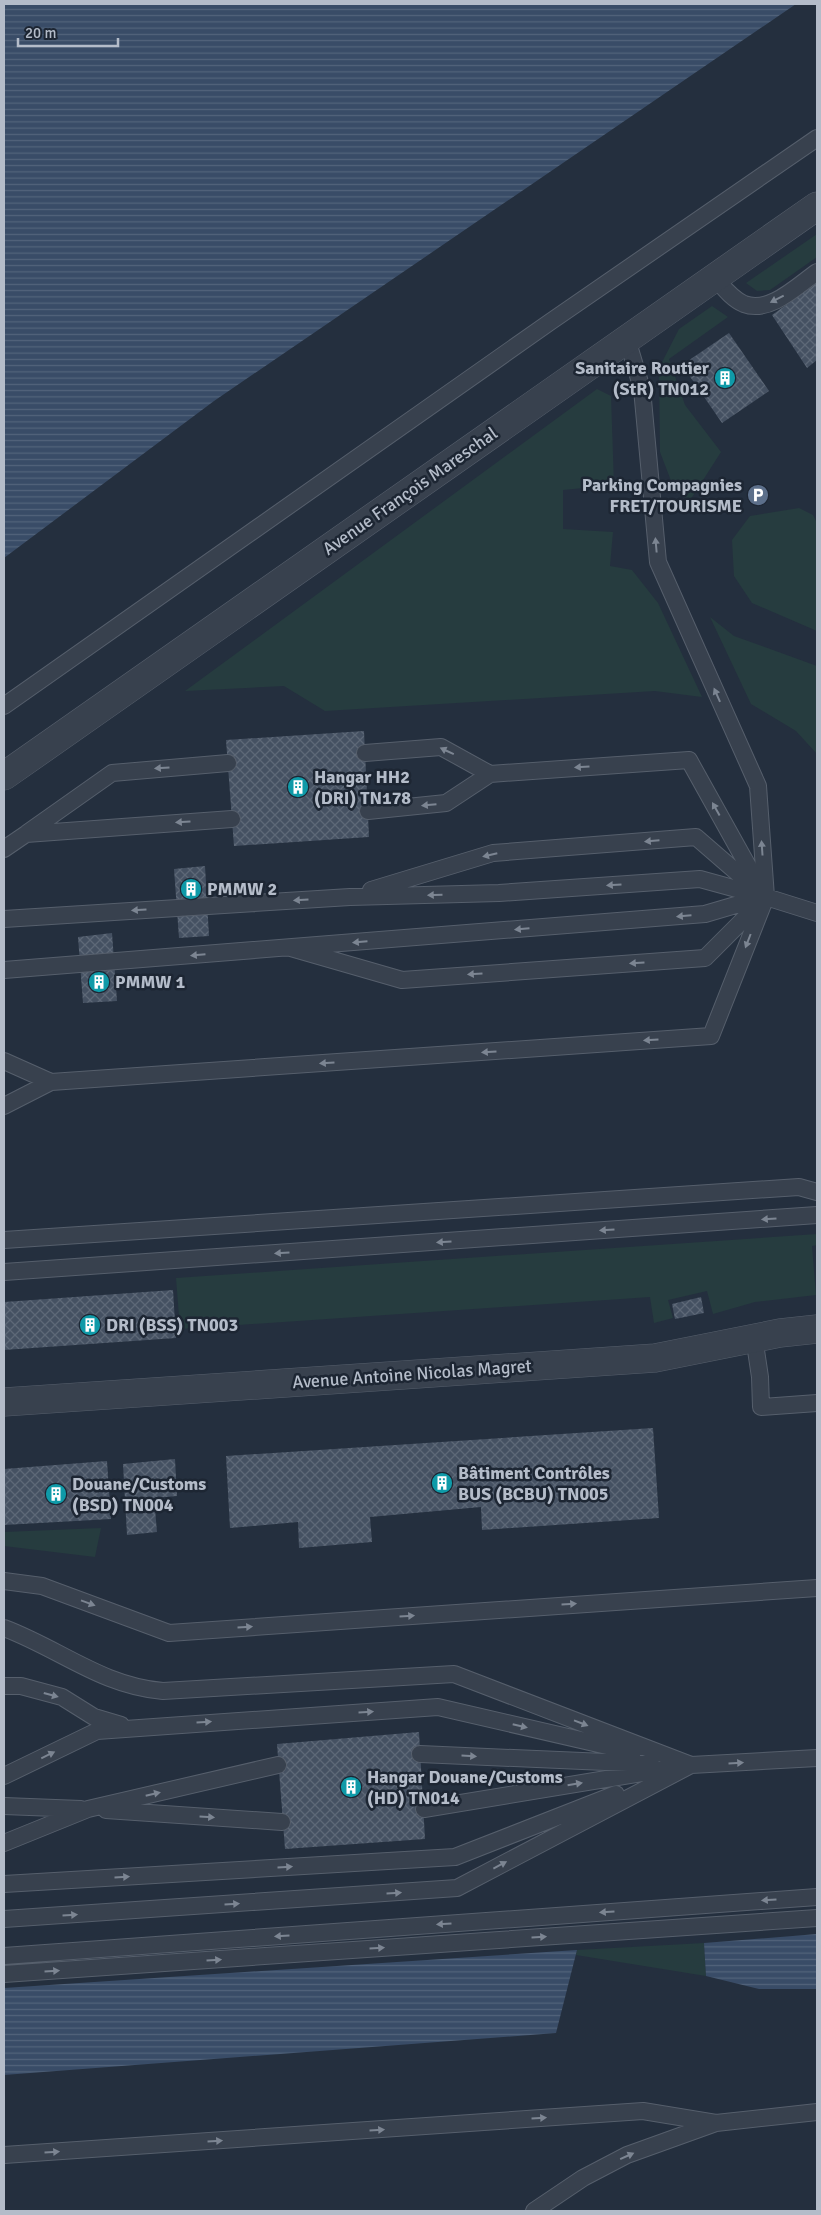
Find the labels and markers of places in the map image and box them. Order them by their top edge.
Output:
place label: Sanitaire Routier (StR) TN012 [575,357,710,400]
building icon: Sanitaire Routier (StR) TN012 [713,366,737,390]
place label: Parking Compagnies FRET/TOURISME [582,474,742,517]
parking icon: Parking Compagnies FRET/TOURISME [746,483,770,507]
place label: Hangar HH2 (DRI) TN178 [314,766,411,809]
building icon: Hangar HH2 (DRI) TN178 [286,775,310,799]
building icon: PMMW 2 [179,877,203,901]
place label: PMMW 2 [207,878,277,900]
building icon: PMMW 1 [87,970,111,994]
place label: PMMW 1 [115,971,186,993]
building icon: DRI (BSS) TN003 [78,1313,102,1337]
place label: DRI (BSS) TN003 [106,1314,238,1336]
place label: Bâtiment Contrôles BUS (BCBU) TN005 [458,1462,610,1505]
building icon: Bâtiment Contrôles BUS (BCBU) TN005 [430,1471,454,1495]
place label: Douane/Customs (BSD) TN004 [72,1473,206,1516]
building icon: Douane/Customs (BSD) TN004 [44,1482,68,1506]
place label: Hangar Douane/Customs (HD) TN014 [367,1766,563,1809]
building icon: Hangar Douane/Customs (HD) TN014 [339,1775,363,1799]

